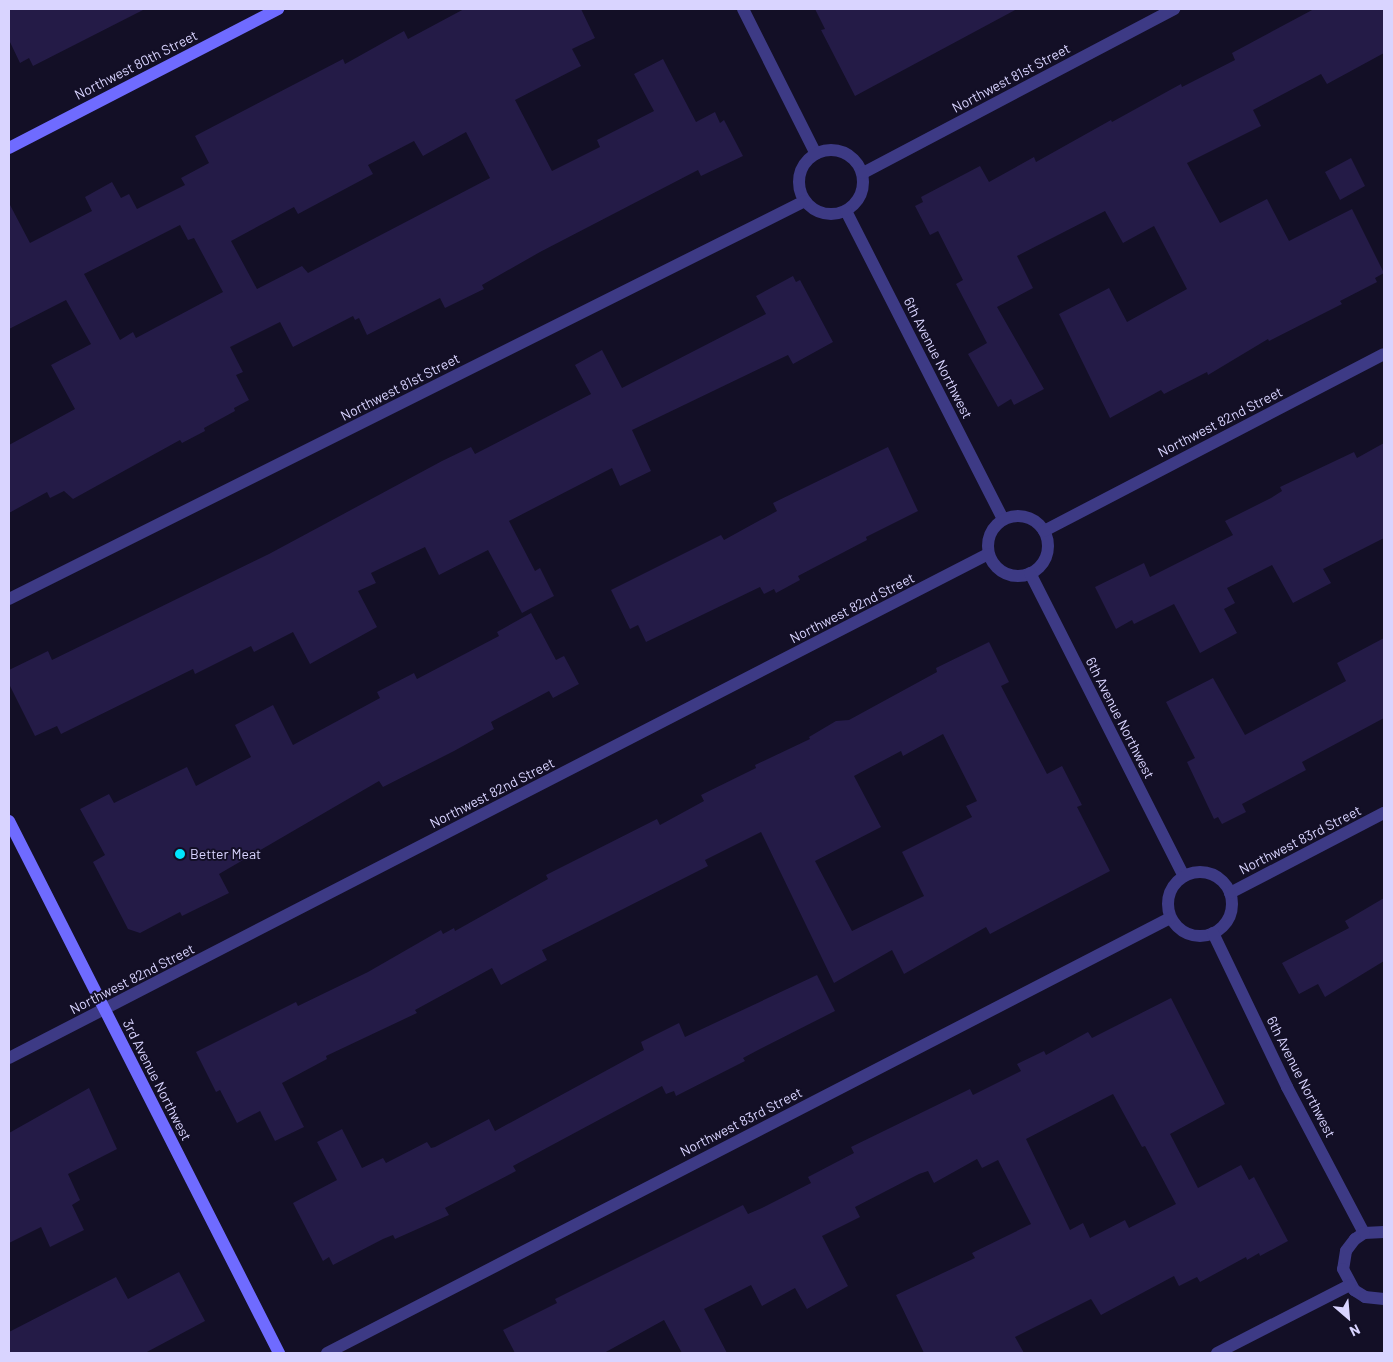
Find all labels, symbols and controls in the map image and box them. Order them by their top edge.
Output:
street label: Northwest 80th Street [72,27,200,103]
street label: Northwest 81st Street [949,40,1073,116]
street label: 6th Avenue Northwest [900,295,976,421]
street label: Northwest 81st Street [338,350,462,424]
street label: Northwest 82nd Street [1155,383,1285,461]
street label: Northwest 82nd Street [787,569,917,647]
street label: 6th Avenue Northwest [1082,655,1158,781]
street label: Northwest 82nd Street [427,754,557,832]
street label: Northwest 83rd Street [1236,802,1364,878]
place label: Better Meat [190,846,261,862]
marker: Better Meat [174,848,186,860]
street label: Northwest 82nd Street [67,940,197,1018]
street label: 6th Avenue Northwest [1263,1014,1339,1140]
street label: 3rd Avenue Northwest [119,1017,195,1143]
street label: Northwest 83rd Street [677,1084,805,1160]
north arrow [1323,1292,1373,1342]
text: N [1347,1321,1363,1340]

